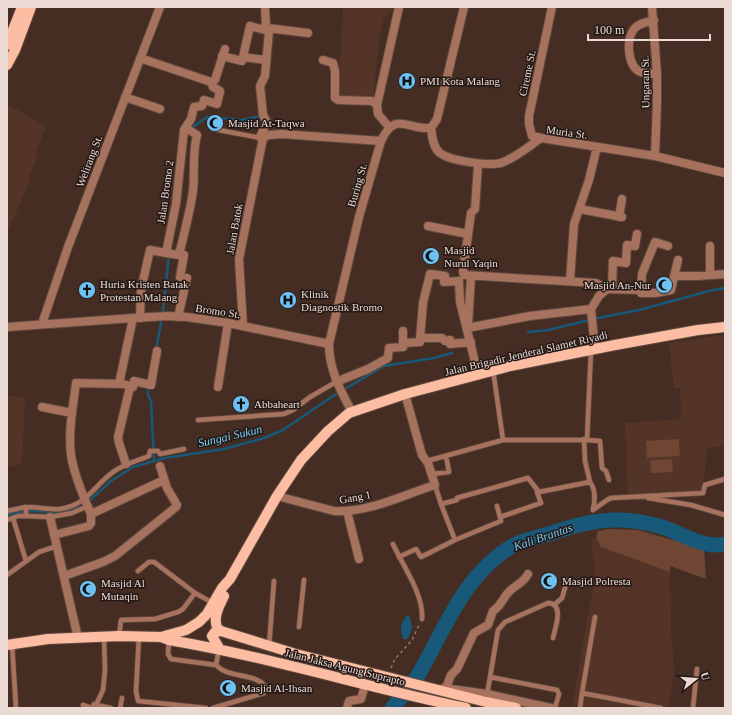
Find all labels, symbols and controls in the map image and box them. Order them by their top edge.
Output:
scale bar [588,16,710,42]
text: 100 m [594,23,625,37]
street label: Cireme St. [516,49,538,97]
street label: Ungaran St. [639,55,651,108]
hospital icon: PMI Kota Malang [397,71,417,91]
place label: PMI Kota Malang [420,75,501,87]
mosque icon: Masjid At-Taqwa [205,113,225,133]
place label: Masjid At-Taqwa [228,117,305,129]
street label: Muria St. [546,123,589,141]
street label: Welirang St. [74,133,104,189]
street label: Jalan Bromo 2 [155,159,175,225]
street label: Buring St. [345,161,369,208]
street label: Jalan Batok [224,202,244,255]
place label: Masjid Nurul Yaqin [444,244,498,269]
mosque icon: Masjid Nurul Yaqin [421,246,441,266]
mosque icon: Masjid An-Nur [654,275,674,295]
place label: Huria Kristen Batak Protestan Malang [100,278,189,303]
place label: Masjid An-Nur [584,279,651,291]
church icon: Huria Kristen Batak Protestan Malang [77,280,97,300]
place label: Klinik Diagnostik Bromo [301,288,383,313]
hospital icon: Klinik Diagnostik Bromo [278,290,298,310]
street label: Bromo St. [195,302,242,321]
street label: Jalan Brigadir Jenderal Slamet Riyadi [443,328,609,378]
church icon: Abbaheart [231,394,251,414]
place label: Abbaheart [254,398,300,410]
water label: Sungai Sukun [196,422,264,450]
street label: Gang 1 [338,488,372,506]
water label: Kali Brantas [511,520,575,554]
mosque icon: Masjid Polresta [539,571,559,591]
place label: Masjid Polresta [562,575,631,587]
place label: Masjid Al Mutaqin [101,577,145,602]
mosque icon: Masjid Al Mutaqin [78,579,98,599]
street label: Jalan Jaksa Agung Suprapto [284,646,407,688]
north arrow [676,659,716,699]
text: U [699,671,712,682]
mosque icon: Masjid Al-Ihsan [218,678,238,698]
place label: Masjid Al-Ihsan [241,682,313,694]

